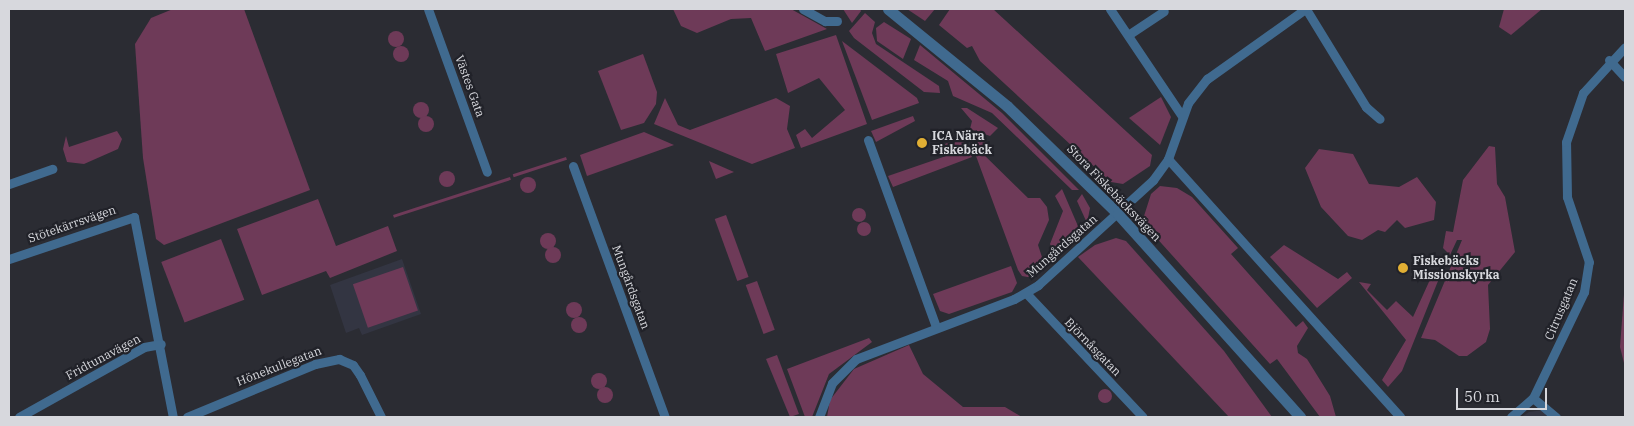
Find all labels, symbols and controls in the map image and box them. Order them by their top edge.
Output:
street label: Västes Gata [452,53,488,119]
place label: ICA Nära Fiskebäck [932,129,992,157]
marker: ICA Nära Fiskebäck [916,137,928,149]
street label: Stora Fiskebäcksvägen [1064,142,1164,244]
street label: Stötekärrsvägen [26,202,118,246]
street label: Mungårdsgatan [1024,212,1100,280]
street label: Mungårdsgatan [609,243,653,331]
place label: Fiskebäcks Missionskyrka [1413,254,1499,282]
marker: Fiskebäcks Missionskyrka [1397,262,1409,274]
street label: Citrusgatan [1541,276,1581,342]
street label: Björnåsgatan [1062,315,1124,379]
street label: Fridtunavägen [63,331,143,383]
street label: Hönekullegatan [235,343,323,389]
scale bar [1459,378,1550,410]
text: 50 m [1464,387,1500,406]

